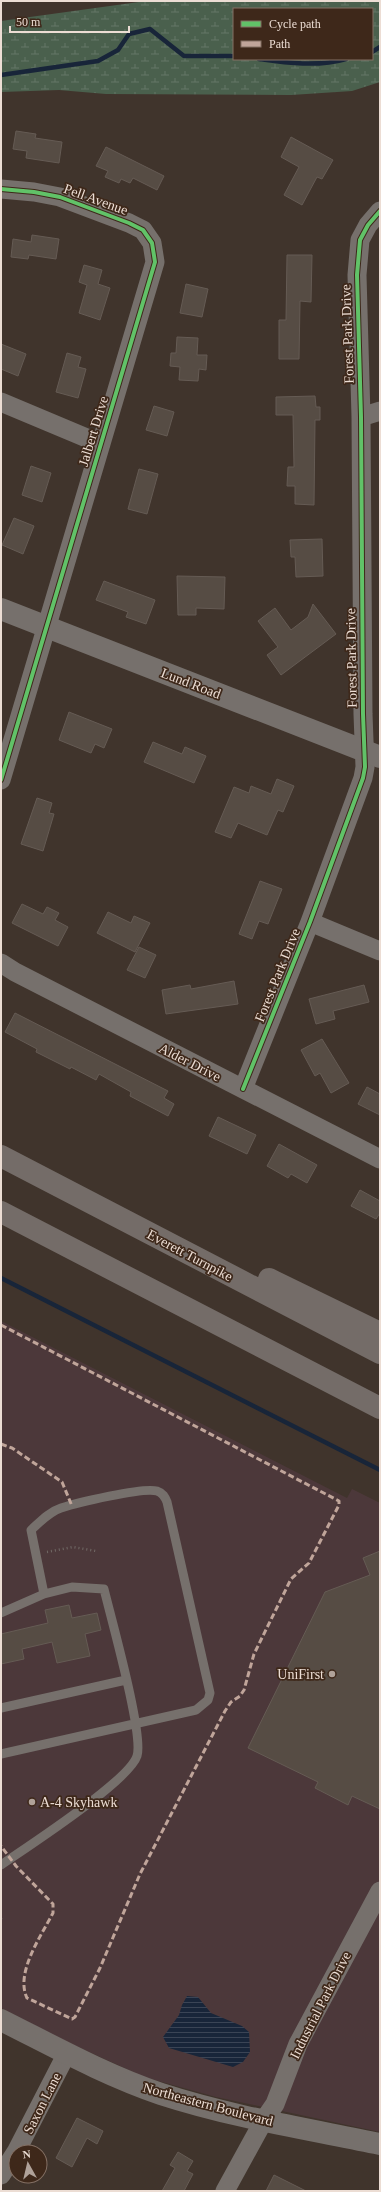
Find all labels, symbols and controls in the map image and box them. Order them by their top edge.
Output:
scale bar [10,8,129,34]
legend [233,8,373,60]
text: 50 m [16,15,41,29]
text: Cycle path [269,17,321,31]
text: Path [269,37,290,51]
street label: Pell Avenue [62,181,130,218]
street label: Forest Park Drive [338,284,357,384]
street label: Jalbert Drive [76,394,111,468]
street label: Forest Park Drive [343,608,360,708]
street label: Lund Road [159,665,223,702]
street label: Forest Park Drive [252,926,303,1024]
street label: Alder Drive [156,1040,223,1084]
street label: Everett Turnpike [145,1227,235,1284]
place label: UniFirst [277,1667,324,1682]
marker: UniFirst [327,1669,337,1679]
place label: A-4 Skyhawk [40,1795,117,1810]
marker: A-4 Skyhawk [27,1797,37,1807]
street label: Industrial Park Drive [287,1949,354,2061]
street label: Saxon Lane [21,2070,64,2136]
street label: Northeastern Boulevard [141,2080,275,2129]
north arrow [8,2144,48,2184]
text: N [22,2148,31,2161]

